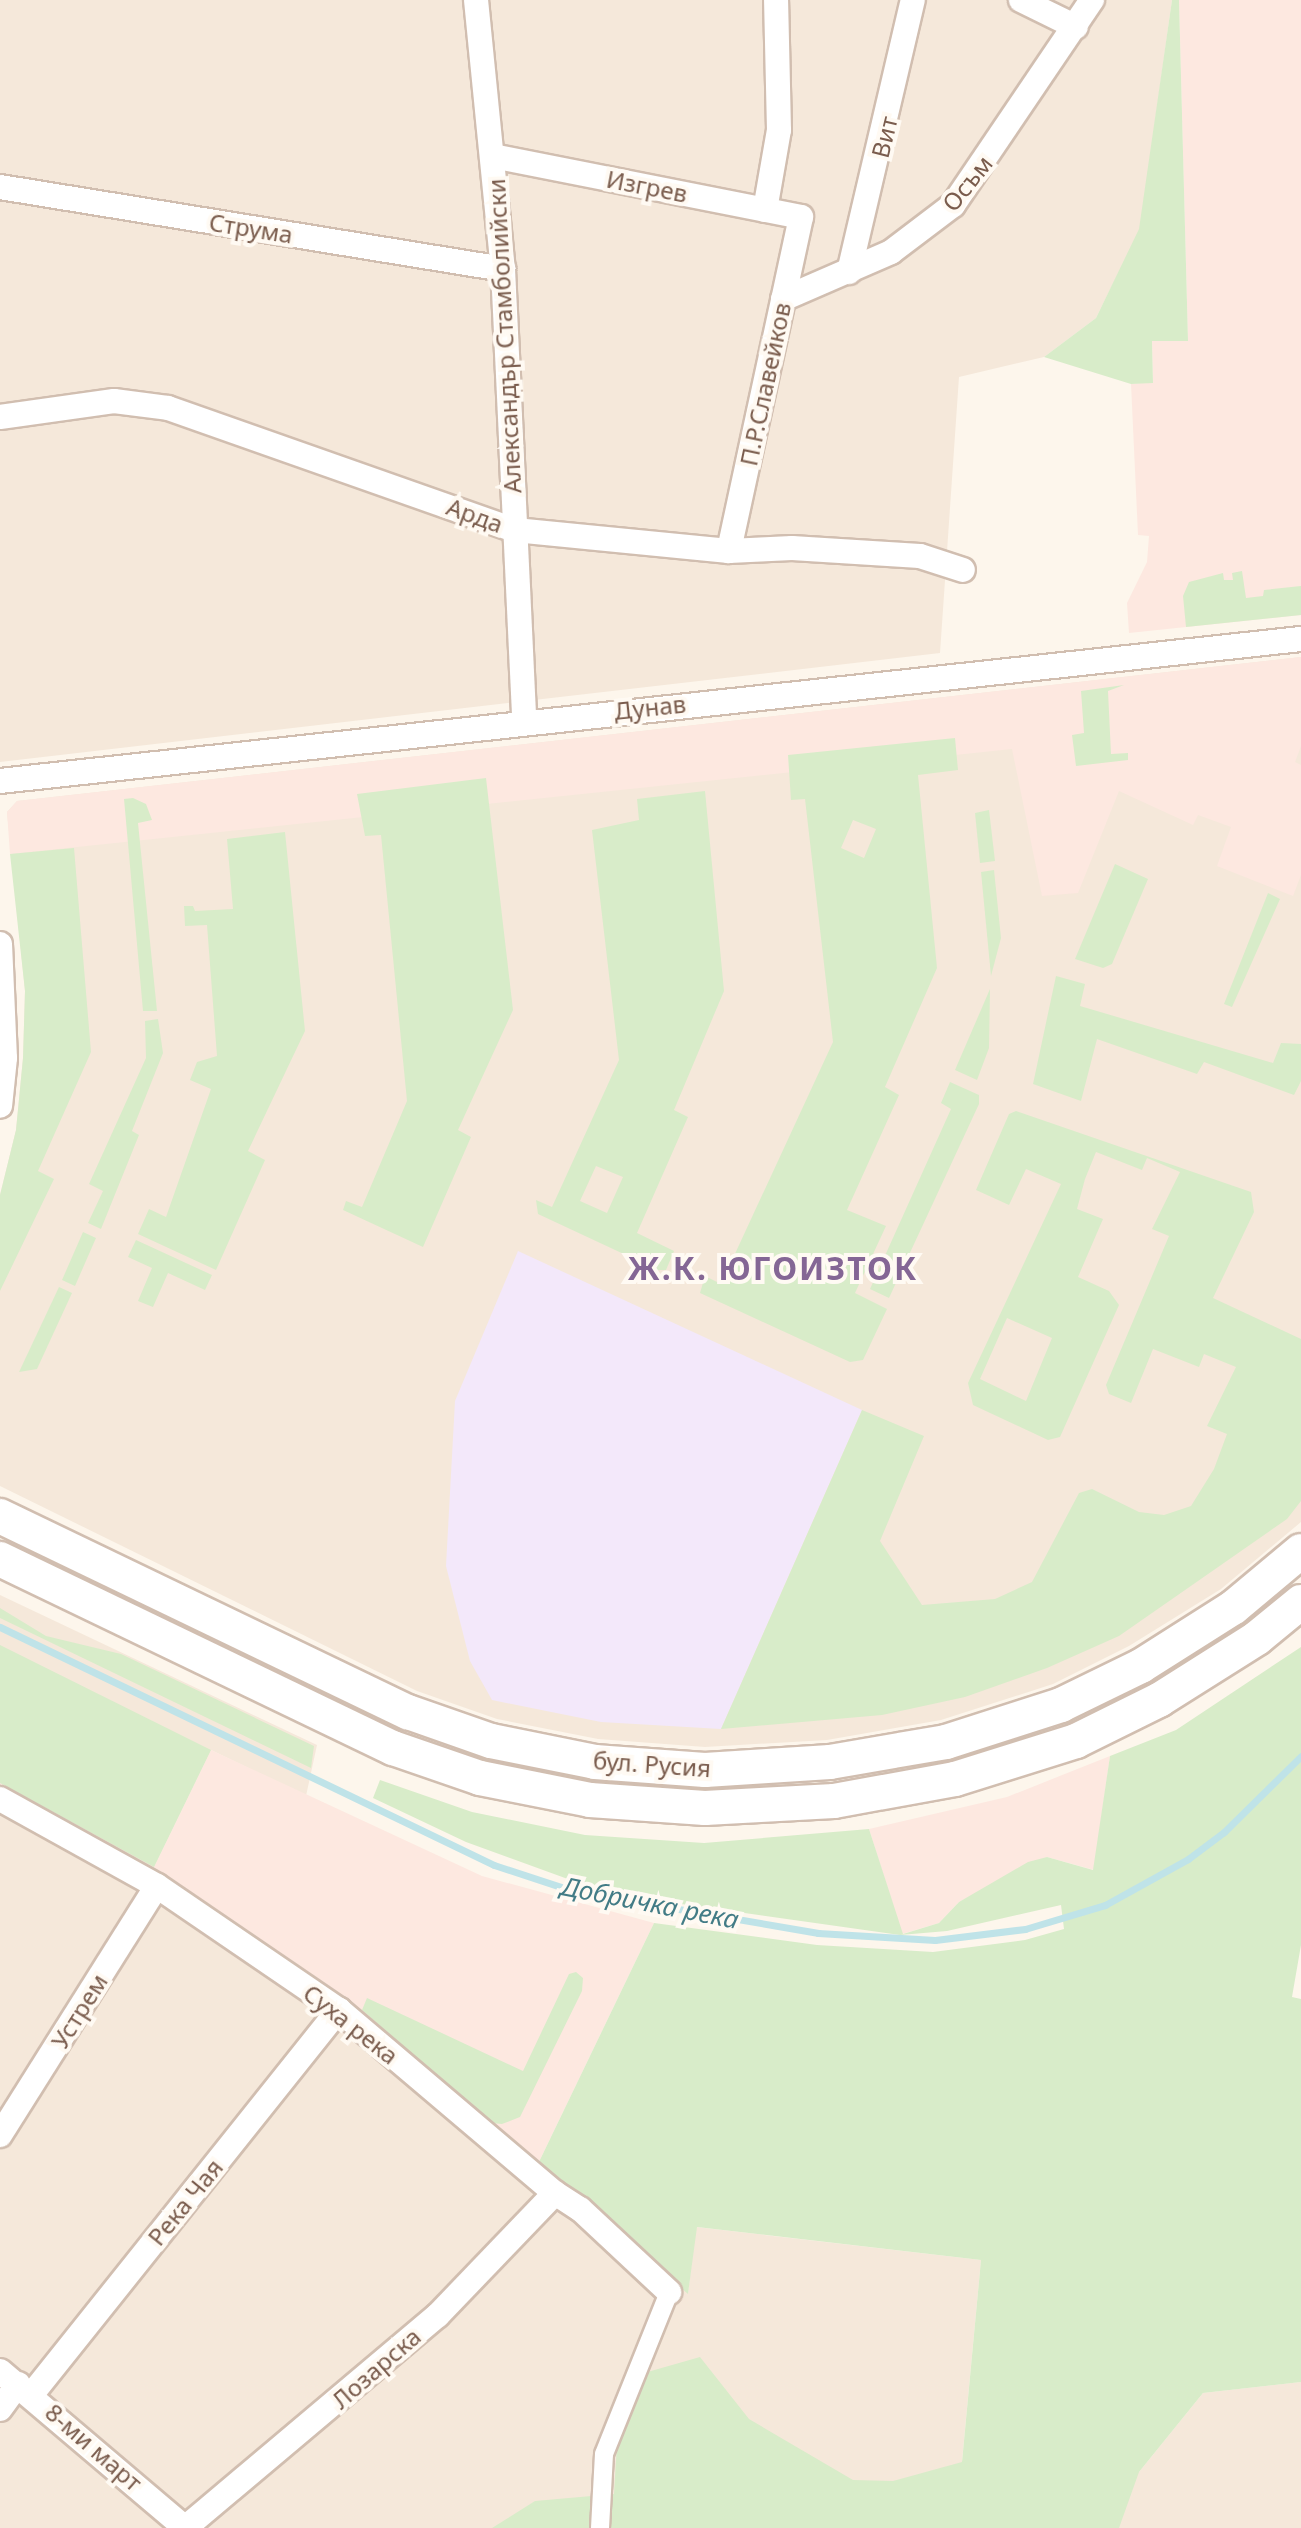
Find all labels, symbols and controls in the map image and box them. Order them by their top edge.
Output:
street label: Вит [865,113,903,161]
street label: Осъм [936,149,998,217]
street label: Изгрев [604,164,690,208]
street label: Александър Стамболийски [481,178,527,494]
street label: Струма [207,207,295,249]
street label: П.Р.Славейков [734,300,796,468]
street label: Арда [443,492,507,538]
street label: Дунав [613,689,687,725]
district label: Ж.К. ЮГОИЗТОК [628,1249,918,1287]
street label: бул. Русия [592,1746,712,1782]
water label: Добричка река [559,1871,741,1935]
street label: Устрем [45,1968,113,2054]
street label: Суха река [298,1978,404,2070]
street label: Река Чая [141,2153,229,2251]
street label: Лозарска [326,2322,426,2414]
street label: 8-ми март [40,2397,148,2497]

